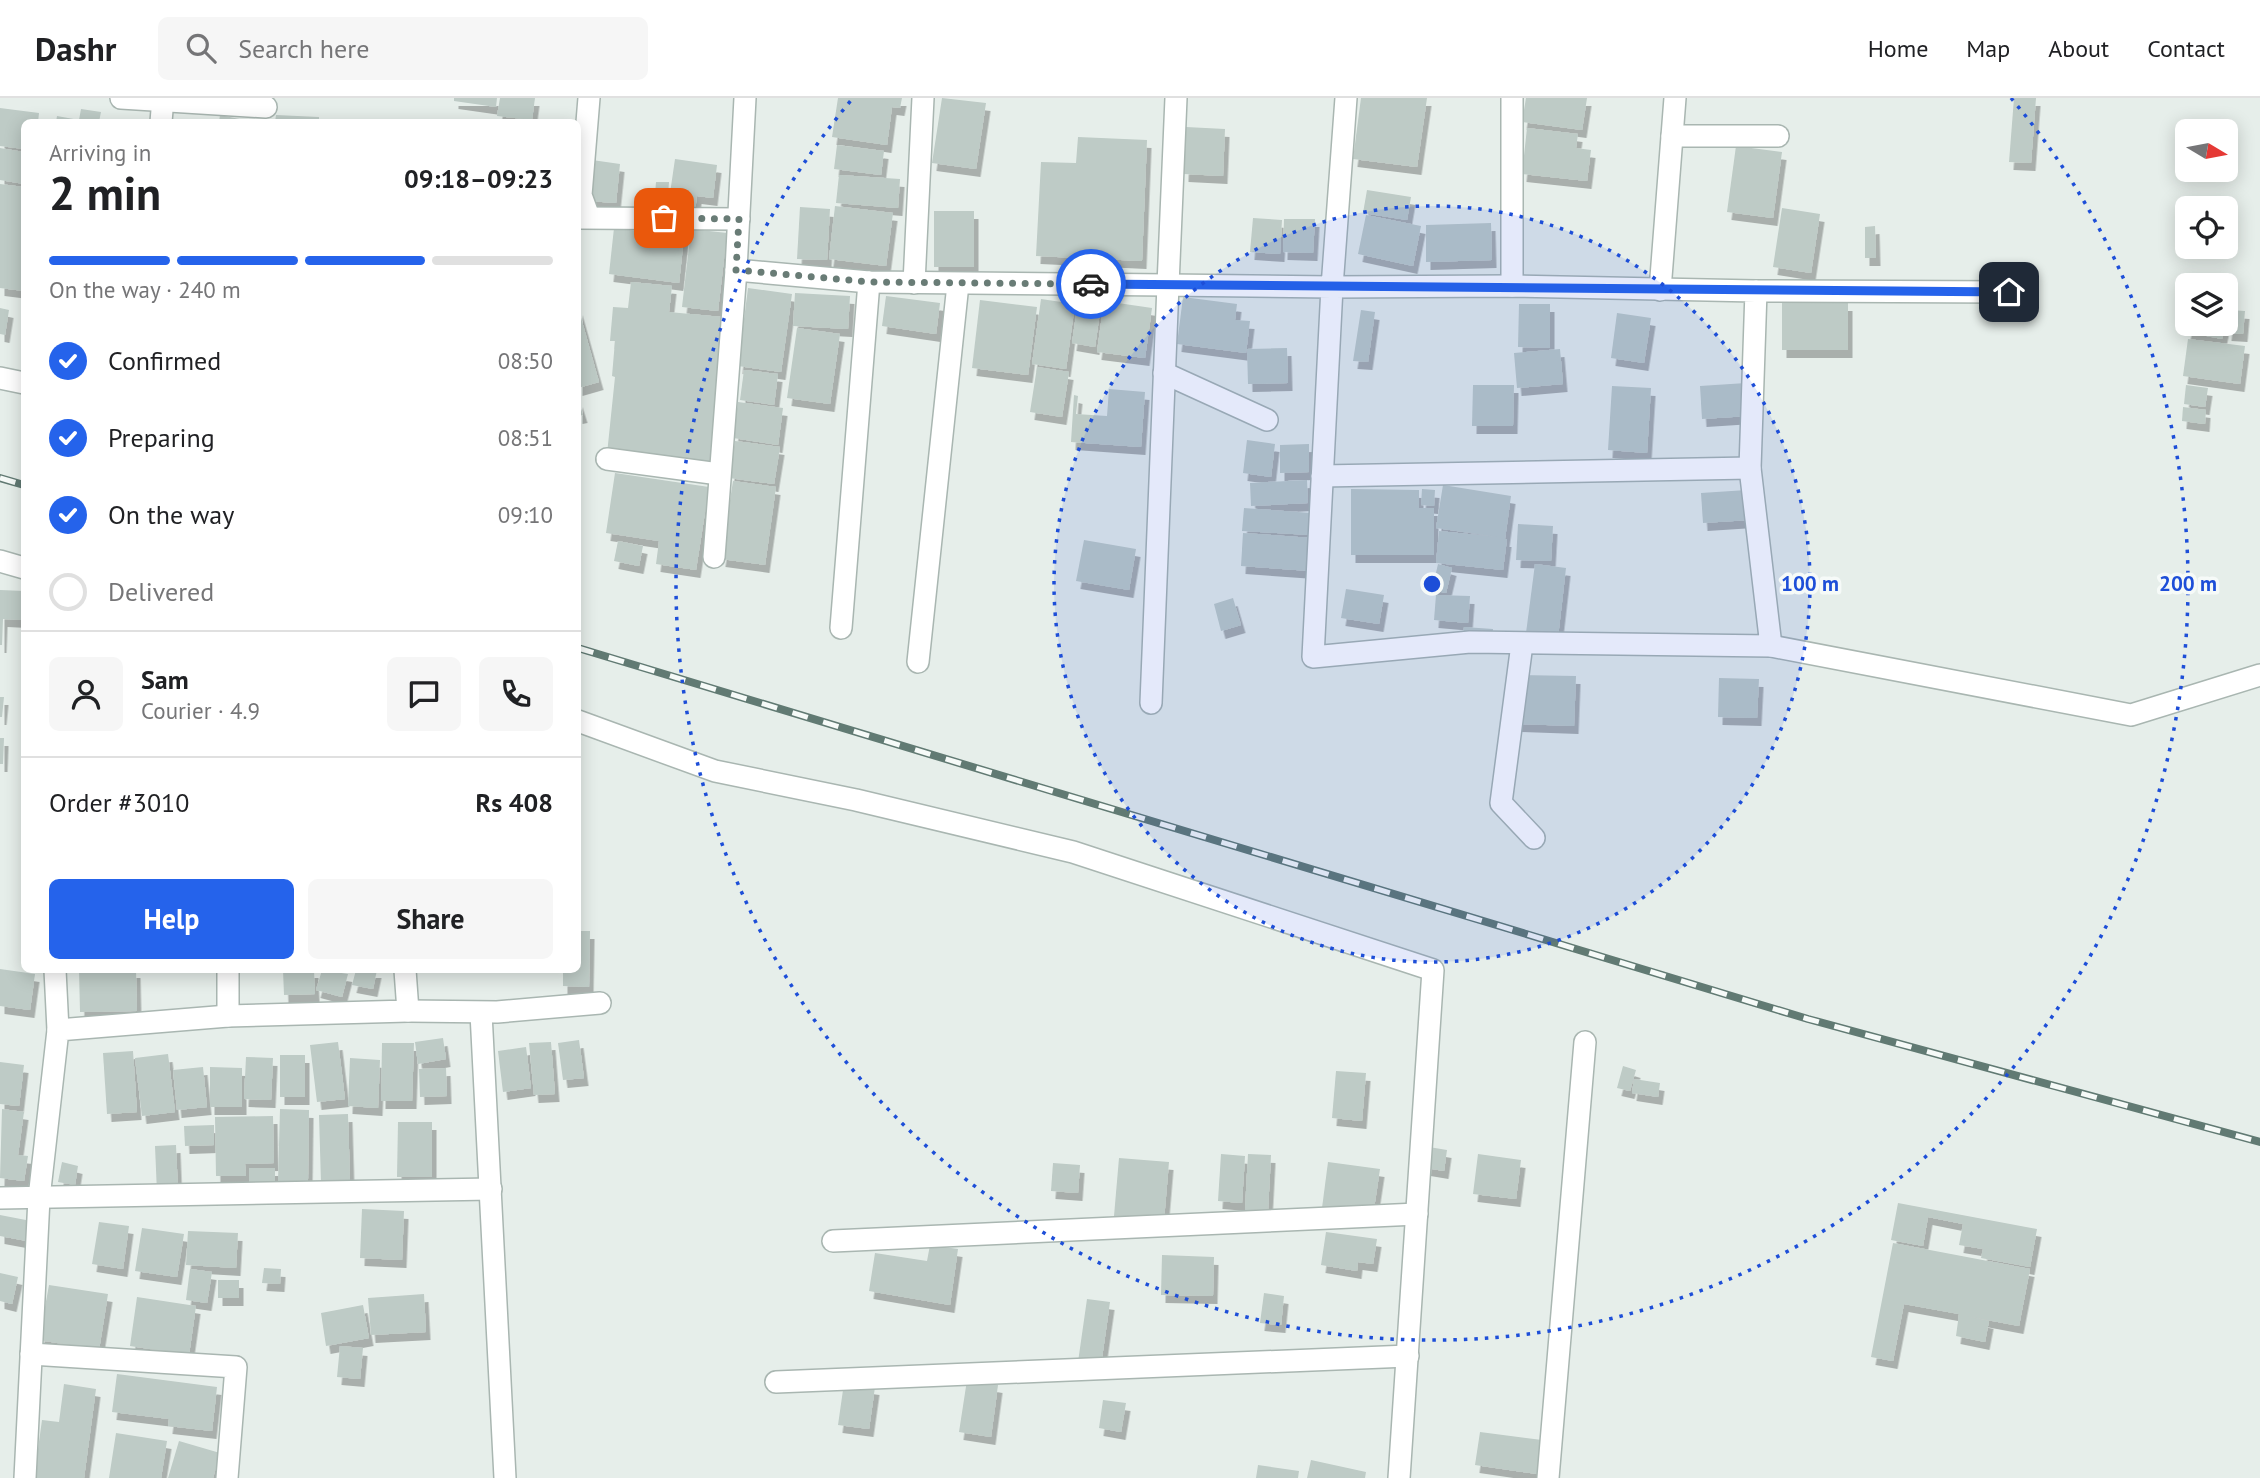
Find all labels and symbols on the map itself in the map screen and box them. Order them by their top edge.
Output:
north arrow [2175,119,2238,182]
pin [634,188,694,248]
courier [1056,249,1126,319]
pin [1979,262,2039,322]
text: 100 m [1781,570,1839,597]
text: 200 m [2159,570,2217,597]
centre of rings [1420,572,1444,596]

